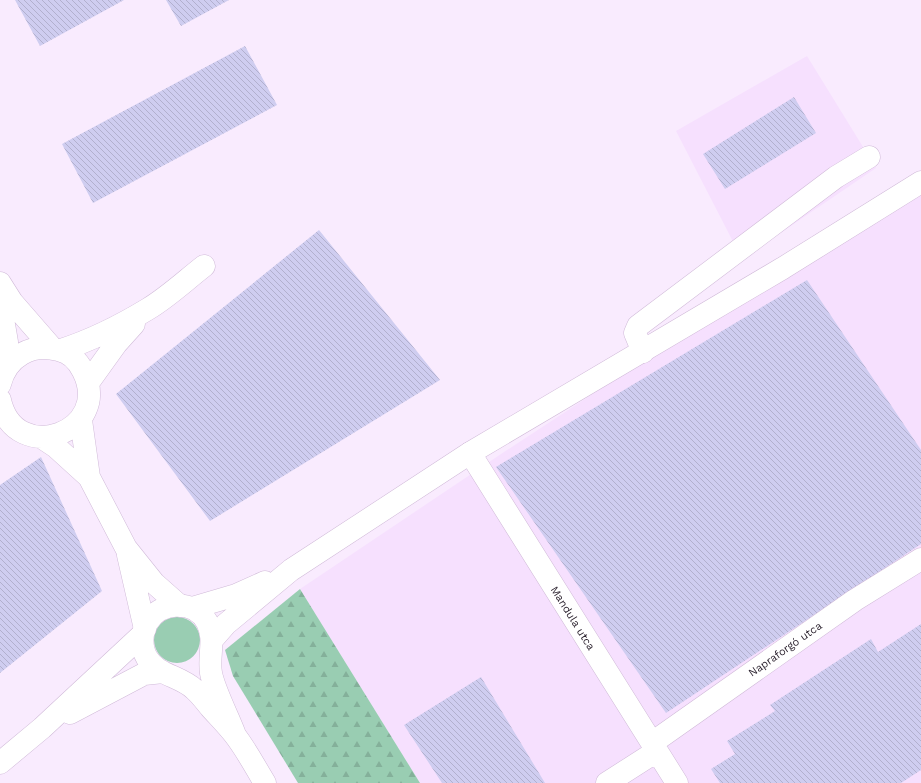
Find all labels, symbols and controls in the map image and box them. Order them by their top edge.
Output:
street label: Mandula utca [548,584,597,653]
street label: Napraforgó utca [746,619,824,680]

